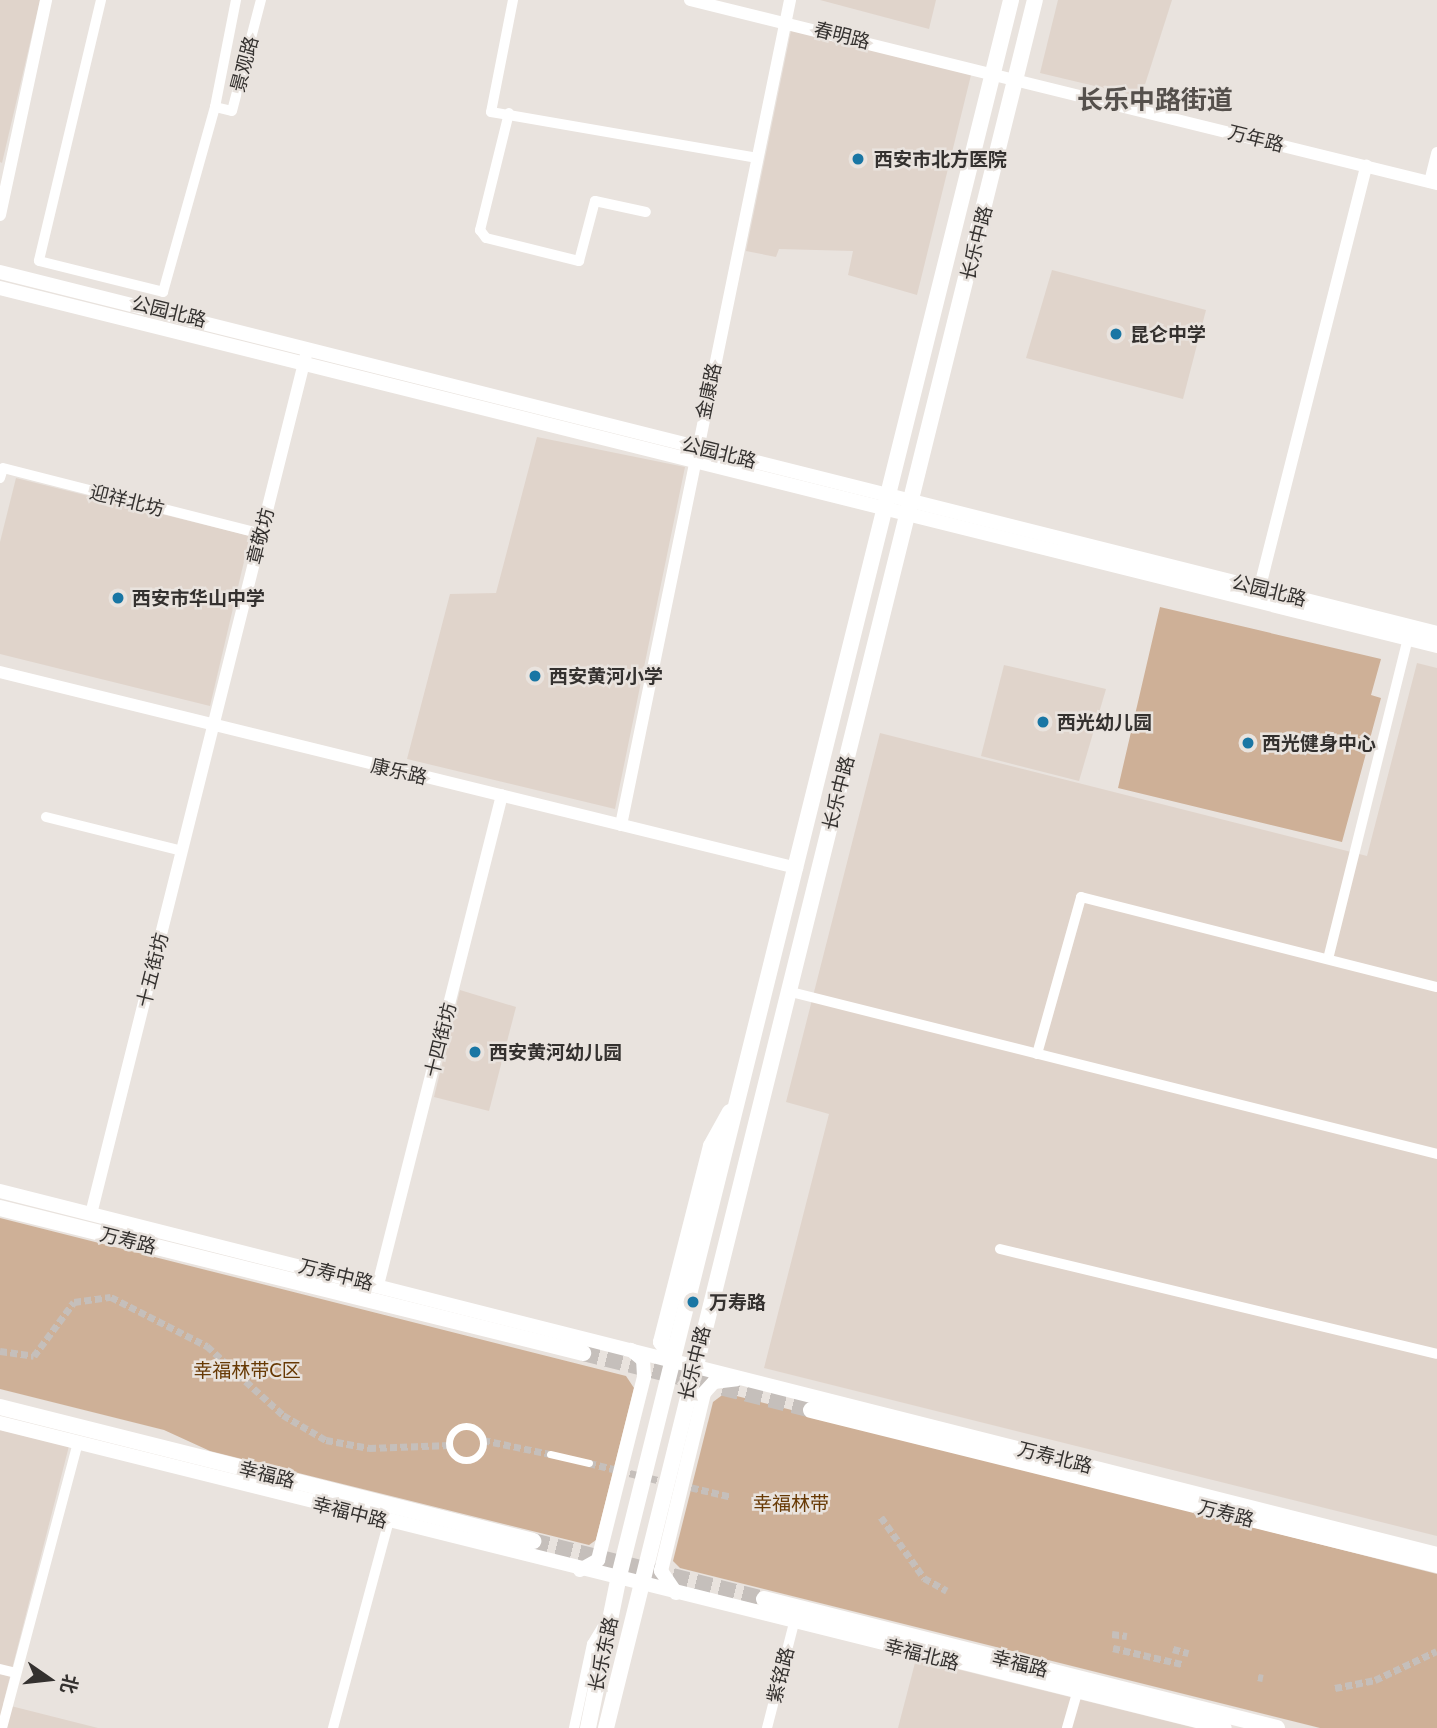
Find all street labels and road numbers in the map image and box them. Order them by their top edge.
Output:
street label: 春明路 [812,17,872,53]
street label: 景观路 [226,34,262,94]
street label: 万年路 [1226,120,1286,156]
street label: 长乐中路 [956,203,996,283]
street label: 公园北路 [129,291,209,331]
street label: 金康路 [691,361,725,421]
street label: 公园北路 [679,432,759,472]
street label: 迎祥北坊 [87,480,167,520]
street label: 章敬坊 [242,506,278,566]
street label: 公园北路 [1229,570,1309,610]
street label: 康乐路 [369,753,429,789]
street label: 长乐中路 [818,753,858,833]
street label: 十五街坊 [132,930,172,1010]
street label: 十四街坊 [420,1000,460,1080]
street label: 万寿路 [98,1222,158,1258]
street label: 万寿中路 [296,1254,376,1294]
street label: 长乐中路 [674,1323,714,1403]
street label: 万寿北路 [1015,1437,1095,1477]
street label: 幸福路 [237,1456,297,1492]
street label: 幸福中路 [310,1492,390,1532]
street label: 万寿路 [1196,1495,1256,1531]
street label: 长乐东路 [584,1614,622,1694]
street label: 幸福北路 [882,1634,962,1674]
street label: 紫铭路 [762,1645,798,1705]
street label: 幸福路 [990,1645,1050,1681]

